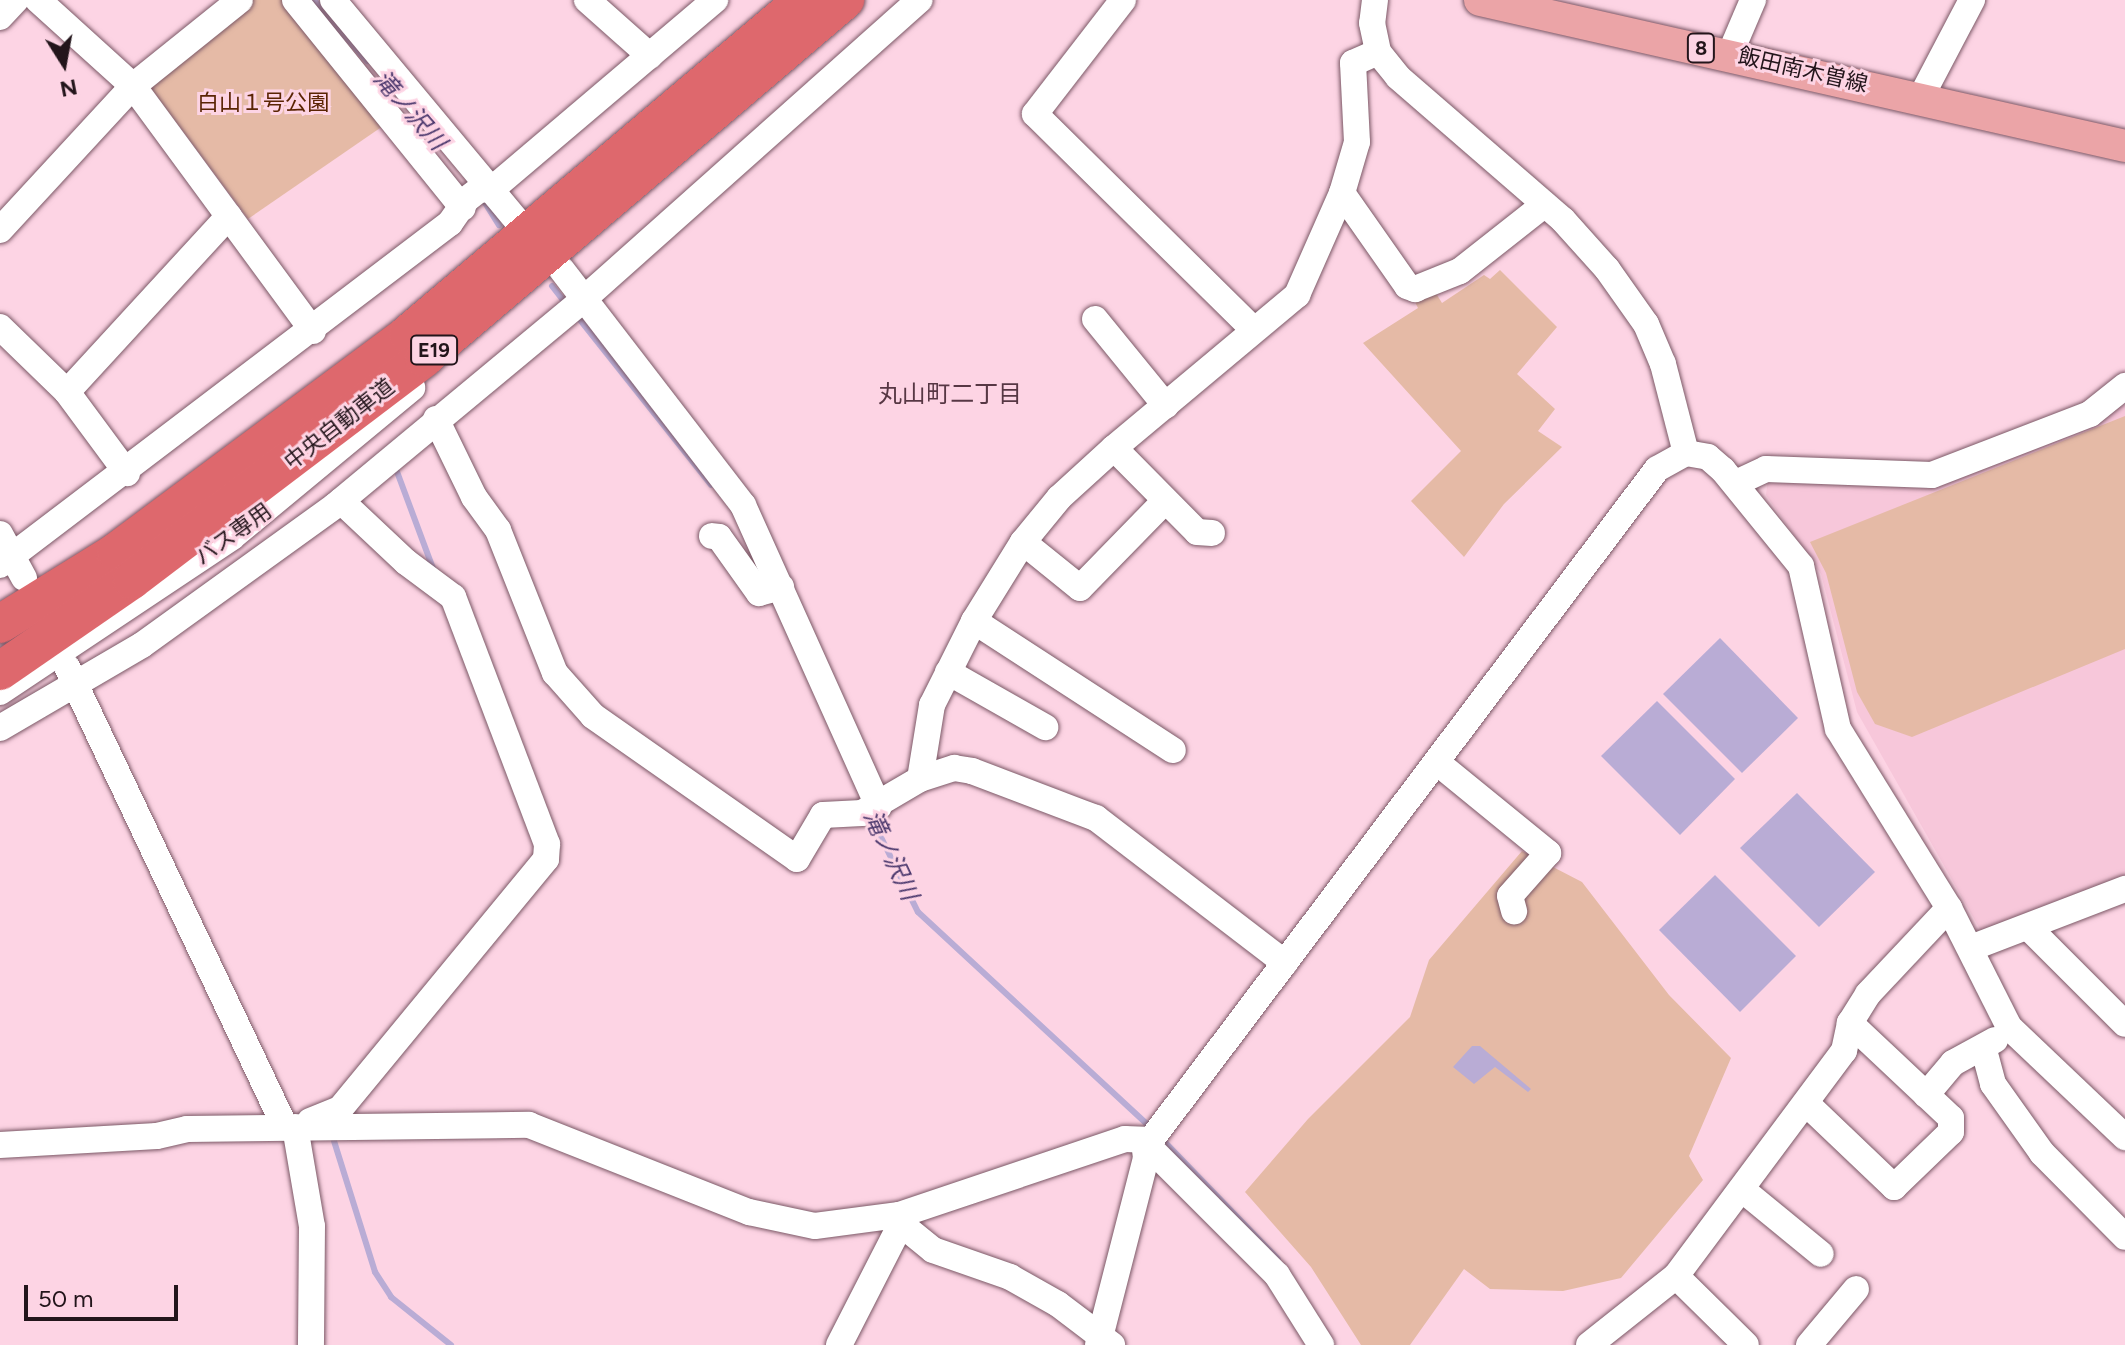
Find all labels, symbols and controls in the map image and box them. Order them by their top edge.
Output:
north arrow [24,24,104,104]
road number: 8 [1685,32,1717,64]
street label: 飯田南木曽線 [1736,42,1870,98]
water label: 滝ノ沢川 [368,64,452,156]
text: N [58,73,80,103]
park label: 白山１号公園 [197,90,329,116]
road number: E19 [410,334,458,366]
street label: 中央自動車道 [279,373,399,475]
district label: 丸山町二丁目 [878,380,1022,408]
street label: バス専用 [190,497,276,571]
water label: 滝ノ沢川 [858,805,924,905]
scale bar [28,1269,182,1319]
text: 50 m [38,1284,94,1313]

